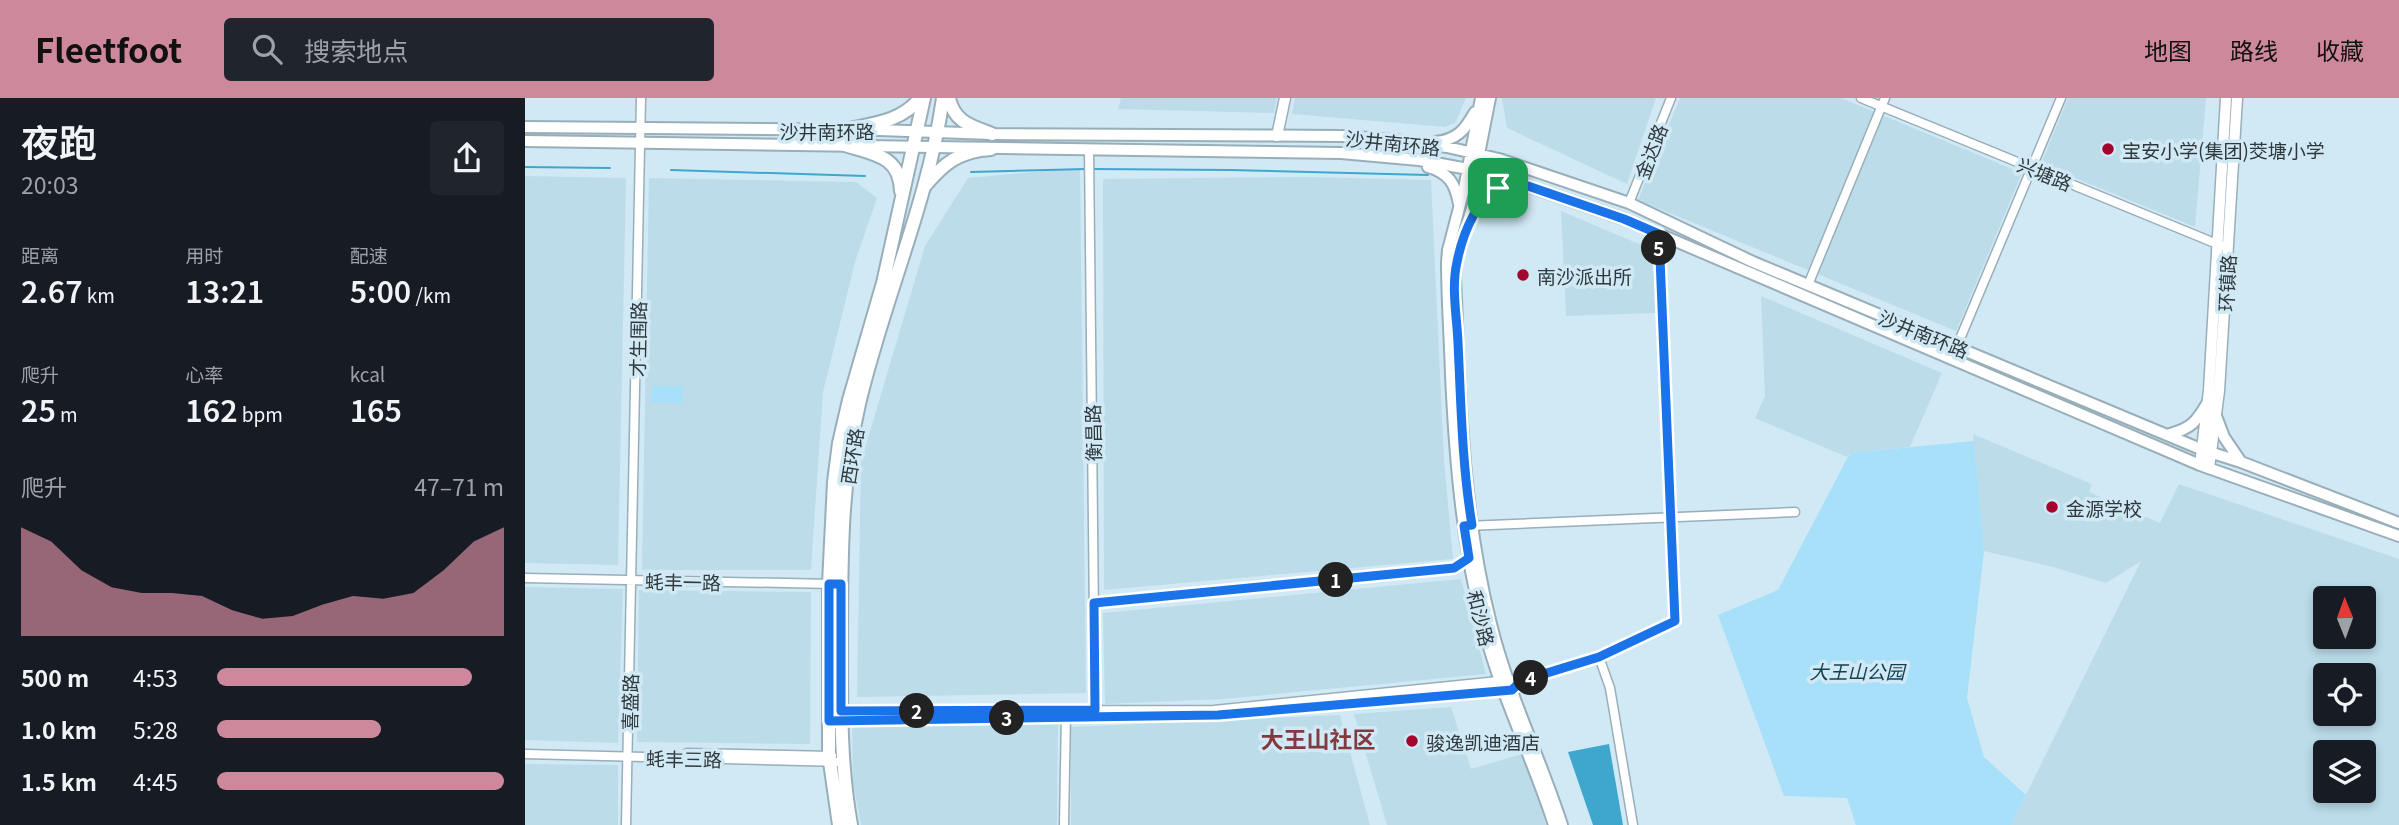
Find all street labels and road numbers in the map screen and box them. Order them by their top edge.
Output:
street label: 沙井南环路 [779,117,875,144]
street label: 金达路 [1627,120,1673,182]
street label: 沙井南环路 [1344,124,1442,160]
street label: 兴塘路 [2014,150,2076,196]
street label: 环镇路 [2211,254,2241,312]
street label: 才生围路 [623,301,651,377]
street label: 沙井南环路 [1875,303,1973,363]
street label: 衡昌路 [1078,404,1106,462]
street label: 西环路 [833,426,869,486]
street label: 蚝丰一路 [645,567,721,595]
street label: 和沙路 [1462,587,1502,649]
street label: 喜盛路 [615,673,643,731]
street label: 蚝丰三路 [646,744,722,772]

